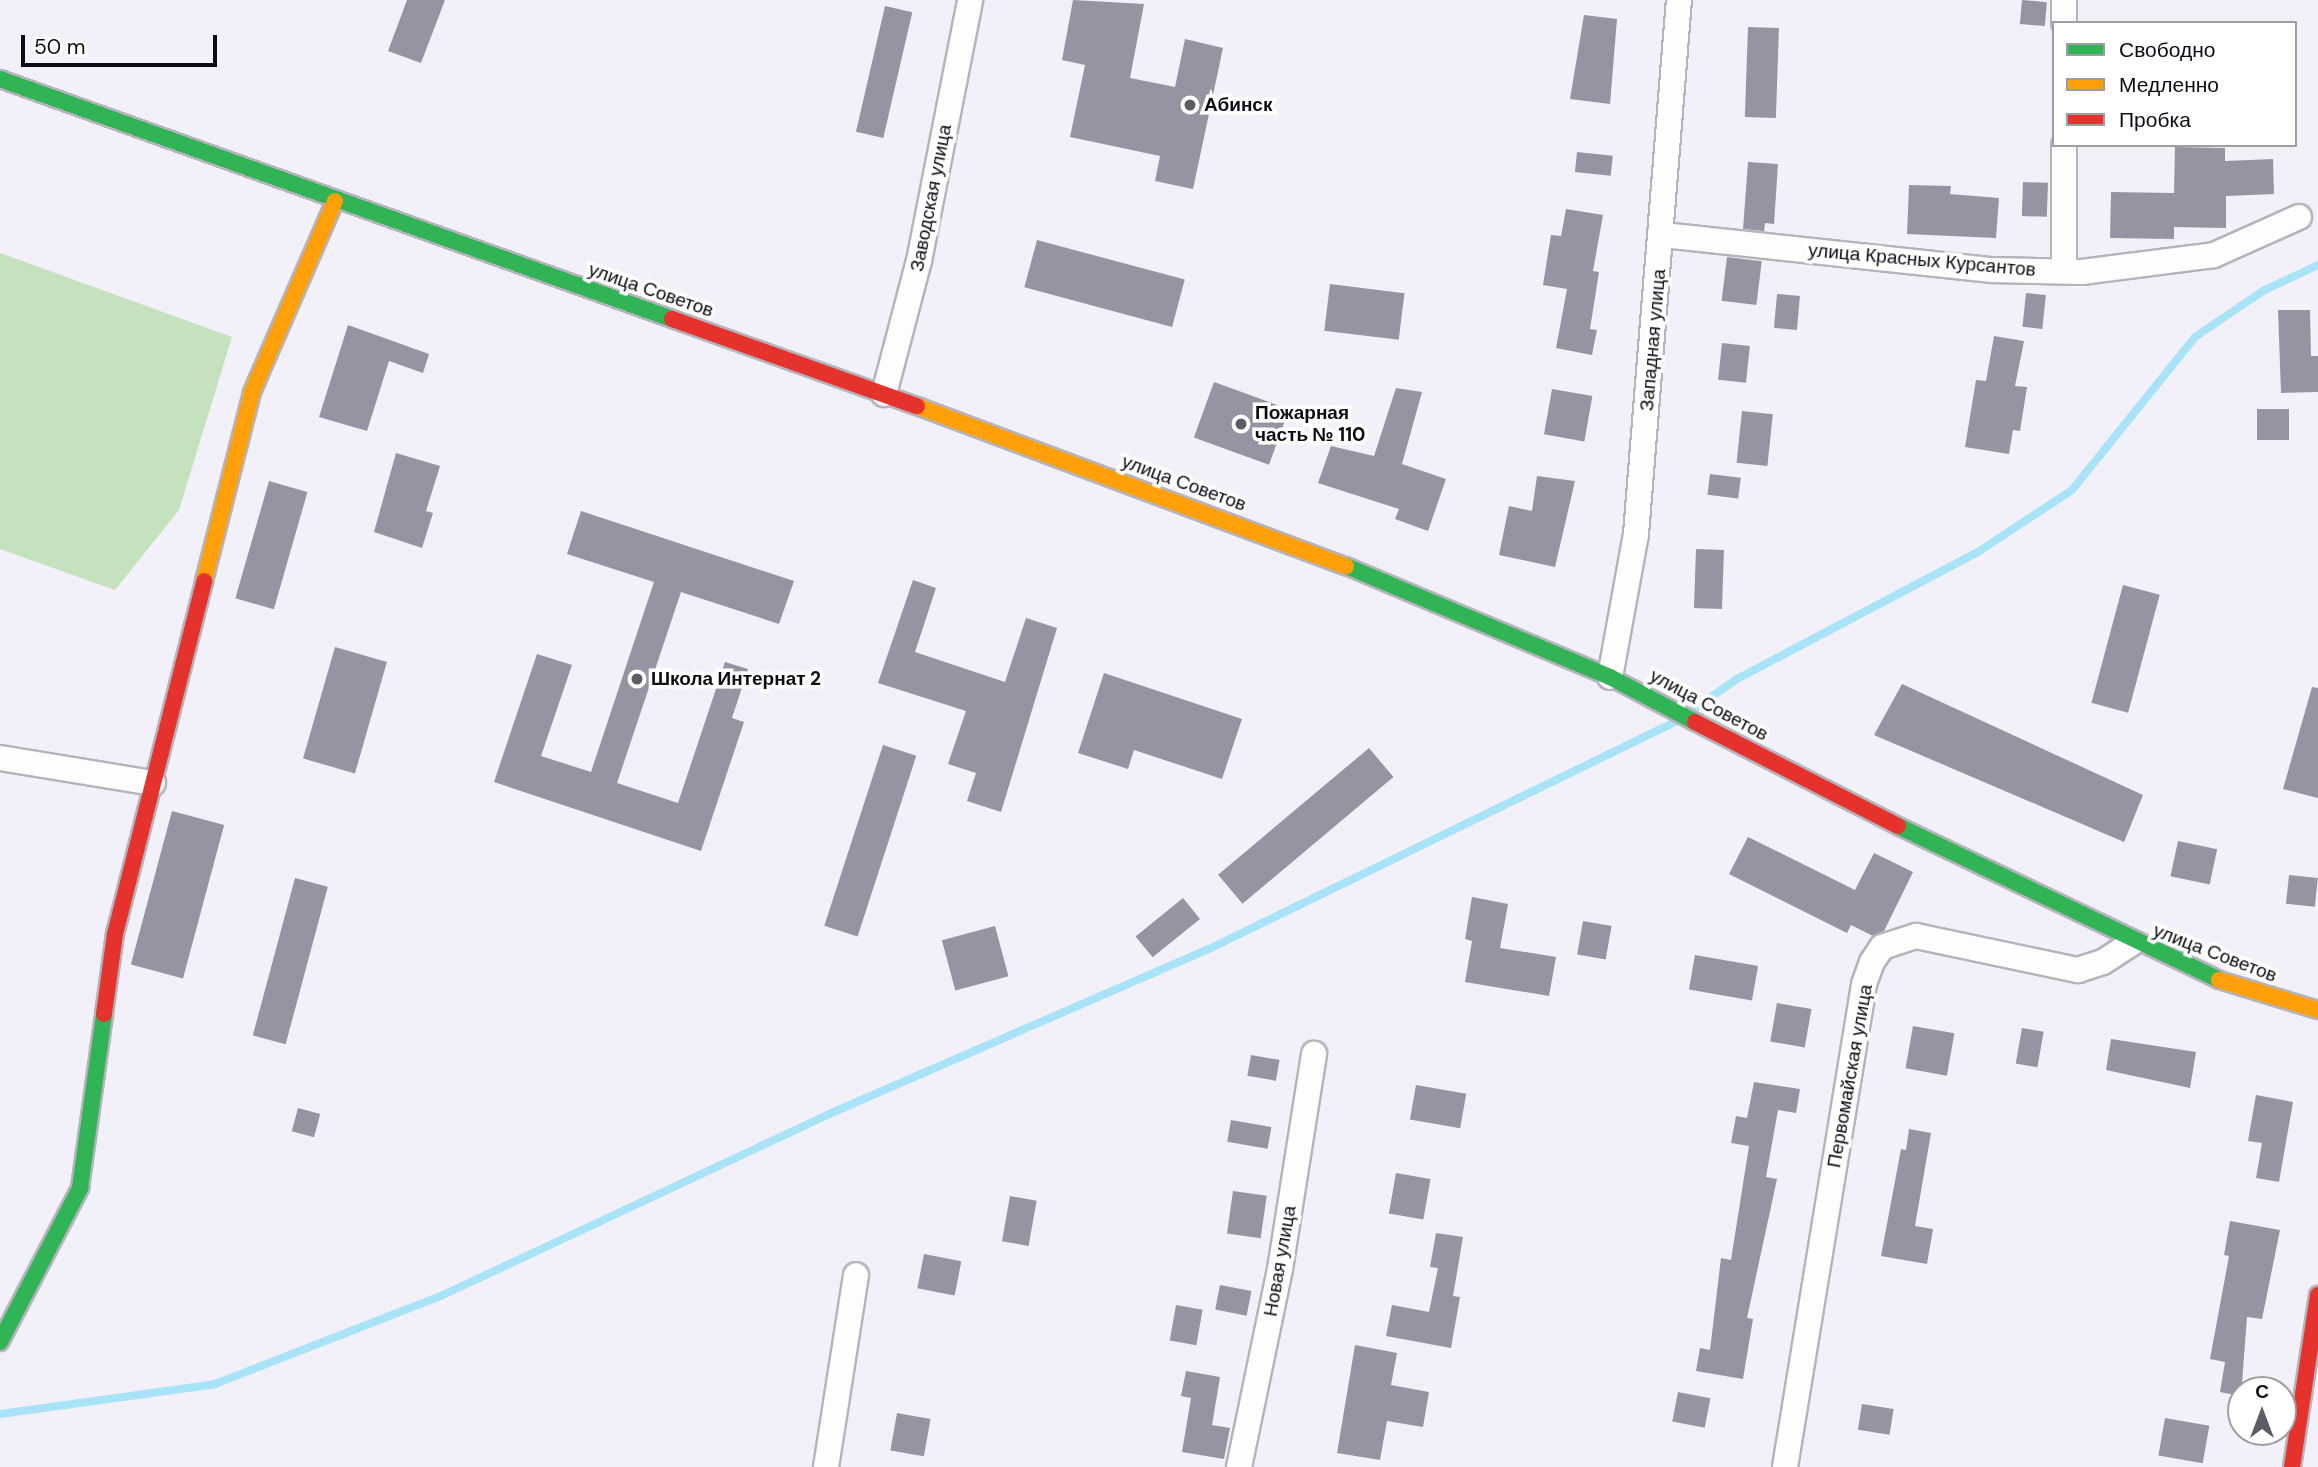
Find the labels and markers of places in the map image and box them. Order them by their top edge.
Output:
place label: Абинск [1204,94,1272,116]
marker: Абинск [1182,97,1198,113]
place label: Пожарная часть № 110 [1255,402,1365,446]
marker: Пожарная часть № 110 [1233,416,1249,432]
place label: Школа Интернат 2 [651,668,821,690]
marker: Школа Интернат 2 [629,671,645,687]

